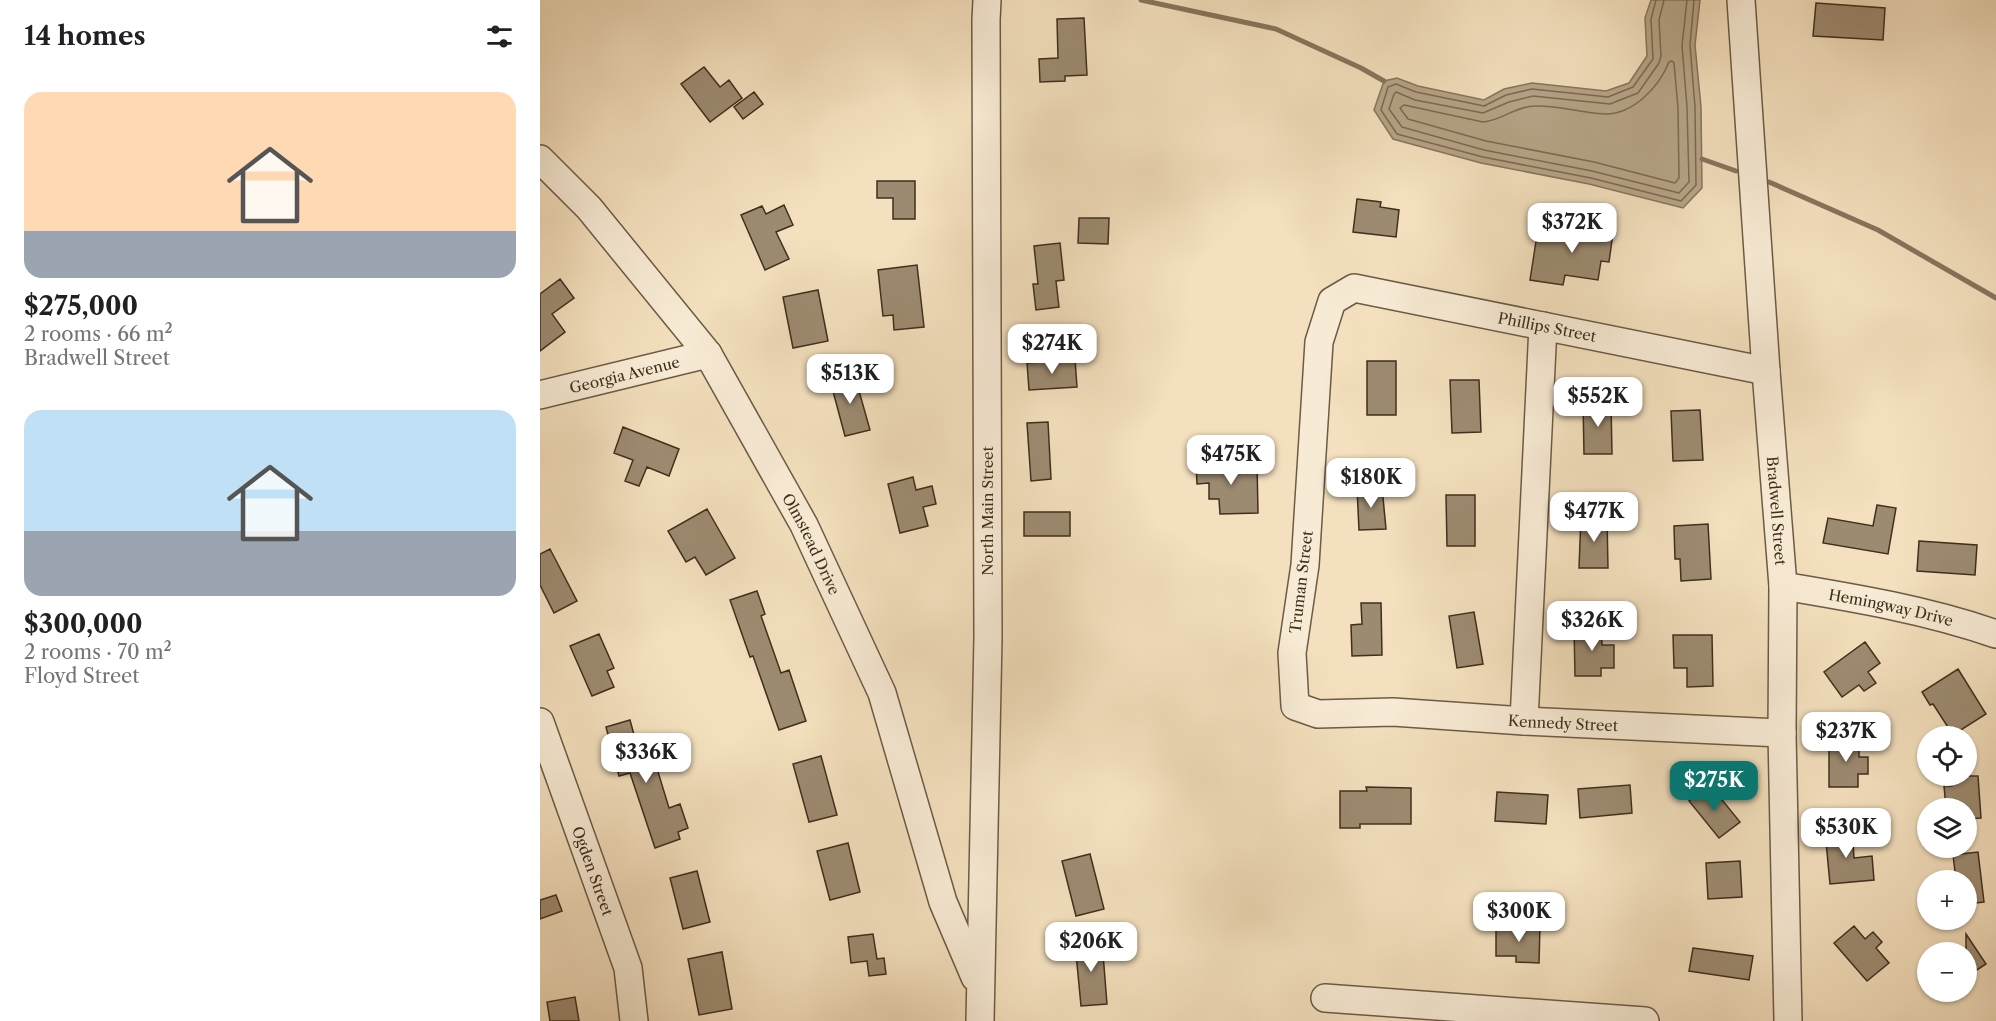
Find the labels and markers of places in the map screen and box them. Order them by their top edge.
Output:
pin: $372K [1530,203,1614,254]
pin: $274K [1010,324,1094,375]
pin: $513K [808,354,892,405]
pin: $552K [1556,377,1640,428]
pin: $475K [1189,435,1273,486]
pin: $180K [1329,458,1413,509]
pin: $477K [1552,492,1636,543]
pin: $326K [1550,601,1634,652]
pin: $237K [1804,712,1888,763]
pin: $336K [604,733,688,784]
pin: $275K [1672,761,1756,812]
pin: $530K [1804,808,1888,859]
pin: $300K [1477,892,1561,943]
pin: $206K [1049,922,1133,973]

